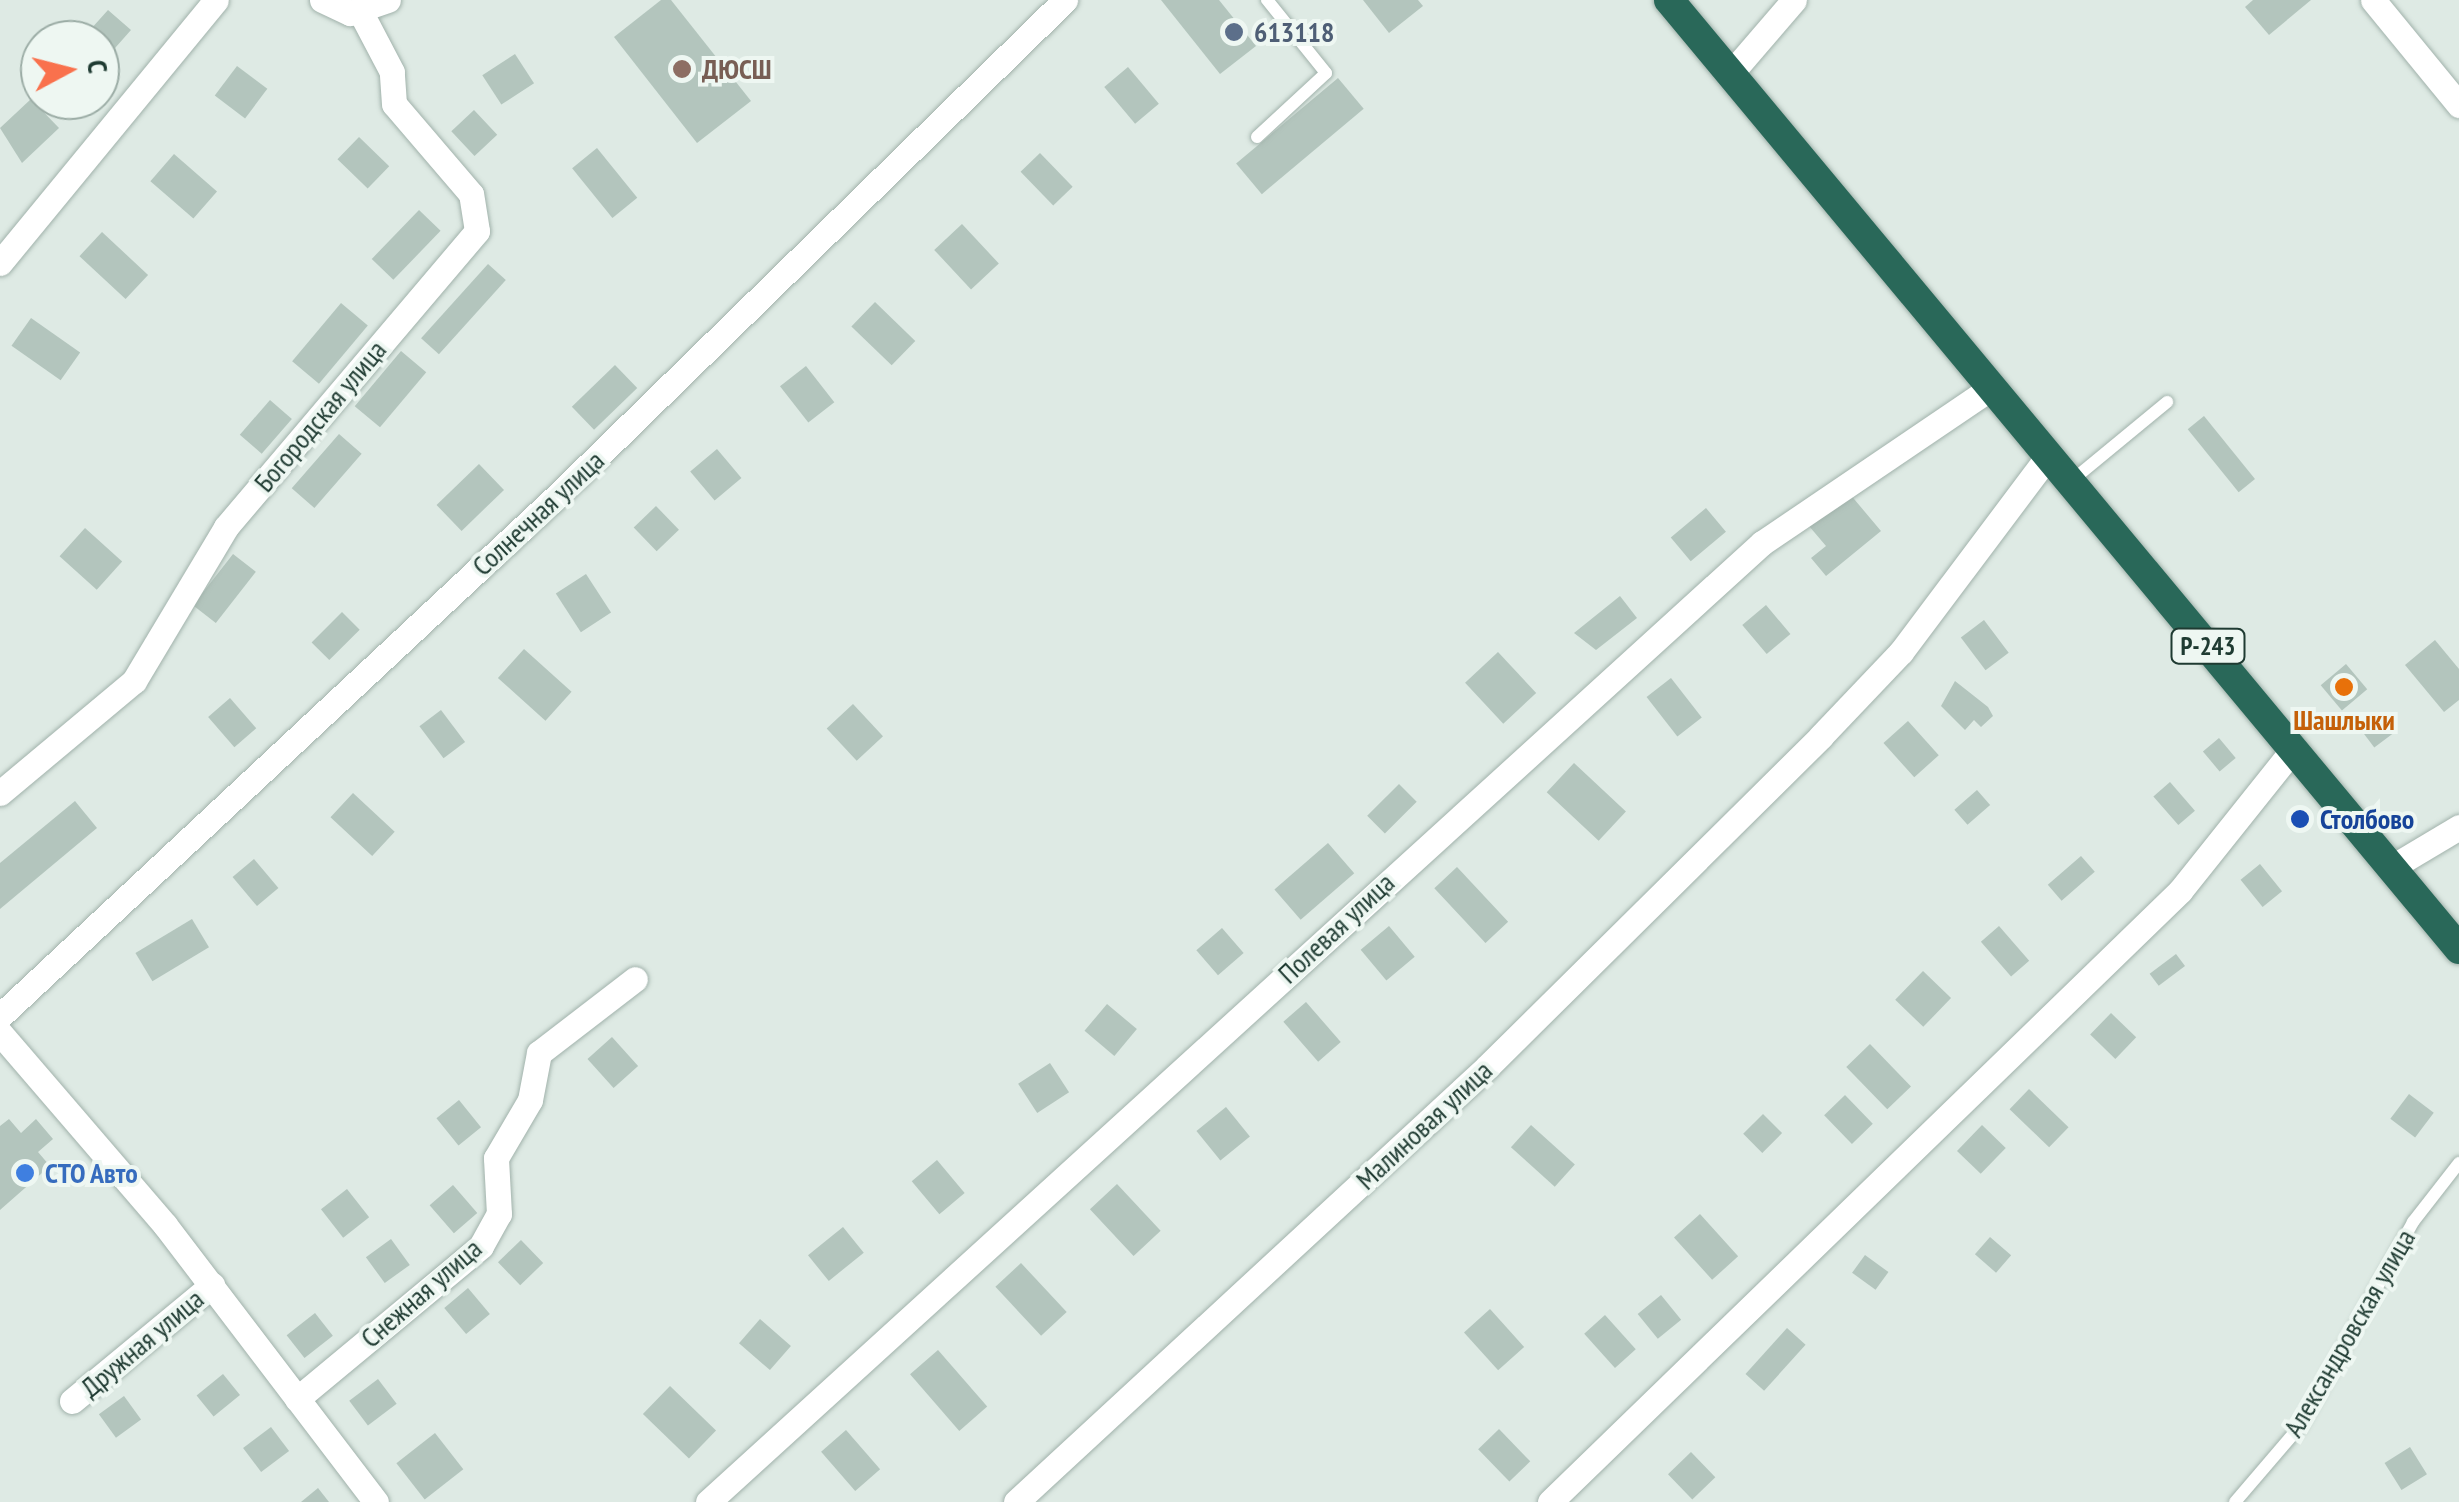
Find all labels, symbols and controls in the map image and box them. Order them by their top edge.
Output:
place label: 613118 [1254,15,1334,49]
north arrow [20,20,120,120]
marker: 613118 [1223,21,1245,43]
place label: ДЮСШ [702,52,771,86]
text: С [79,58,117,75]
marker: ДЮСШ [671,58,693,80]
street label: Богородская улица [247,333,393,499]
street label: Солнечная улица [465,443,611,583]
road number: Р-243 [2170,626,2246,666]
marker: Шашлыки [2333,676,2355,698]
place label: Шашлыки [2293,703,2395,737]
place label: Столбово [2320,802,2414,836]
marker: Столбово [2289,808,2311,830]
street label: Полевая улица [1271,866,1401,990]
street label: Малиновая улица [1349,1053,1499,1197]
place label: СТО Авто [45,1156,139,1190]
marker: СТО Авто [14,1162,36,1184]
street label: Александровская улица [2276,1223,2422,1443]
street label: Снежная улица [354,1231,488,1355]
street label: Дружная улица [74,1282,210,1404]

